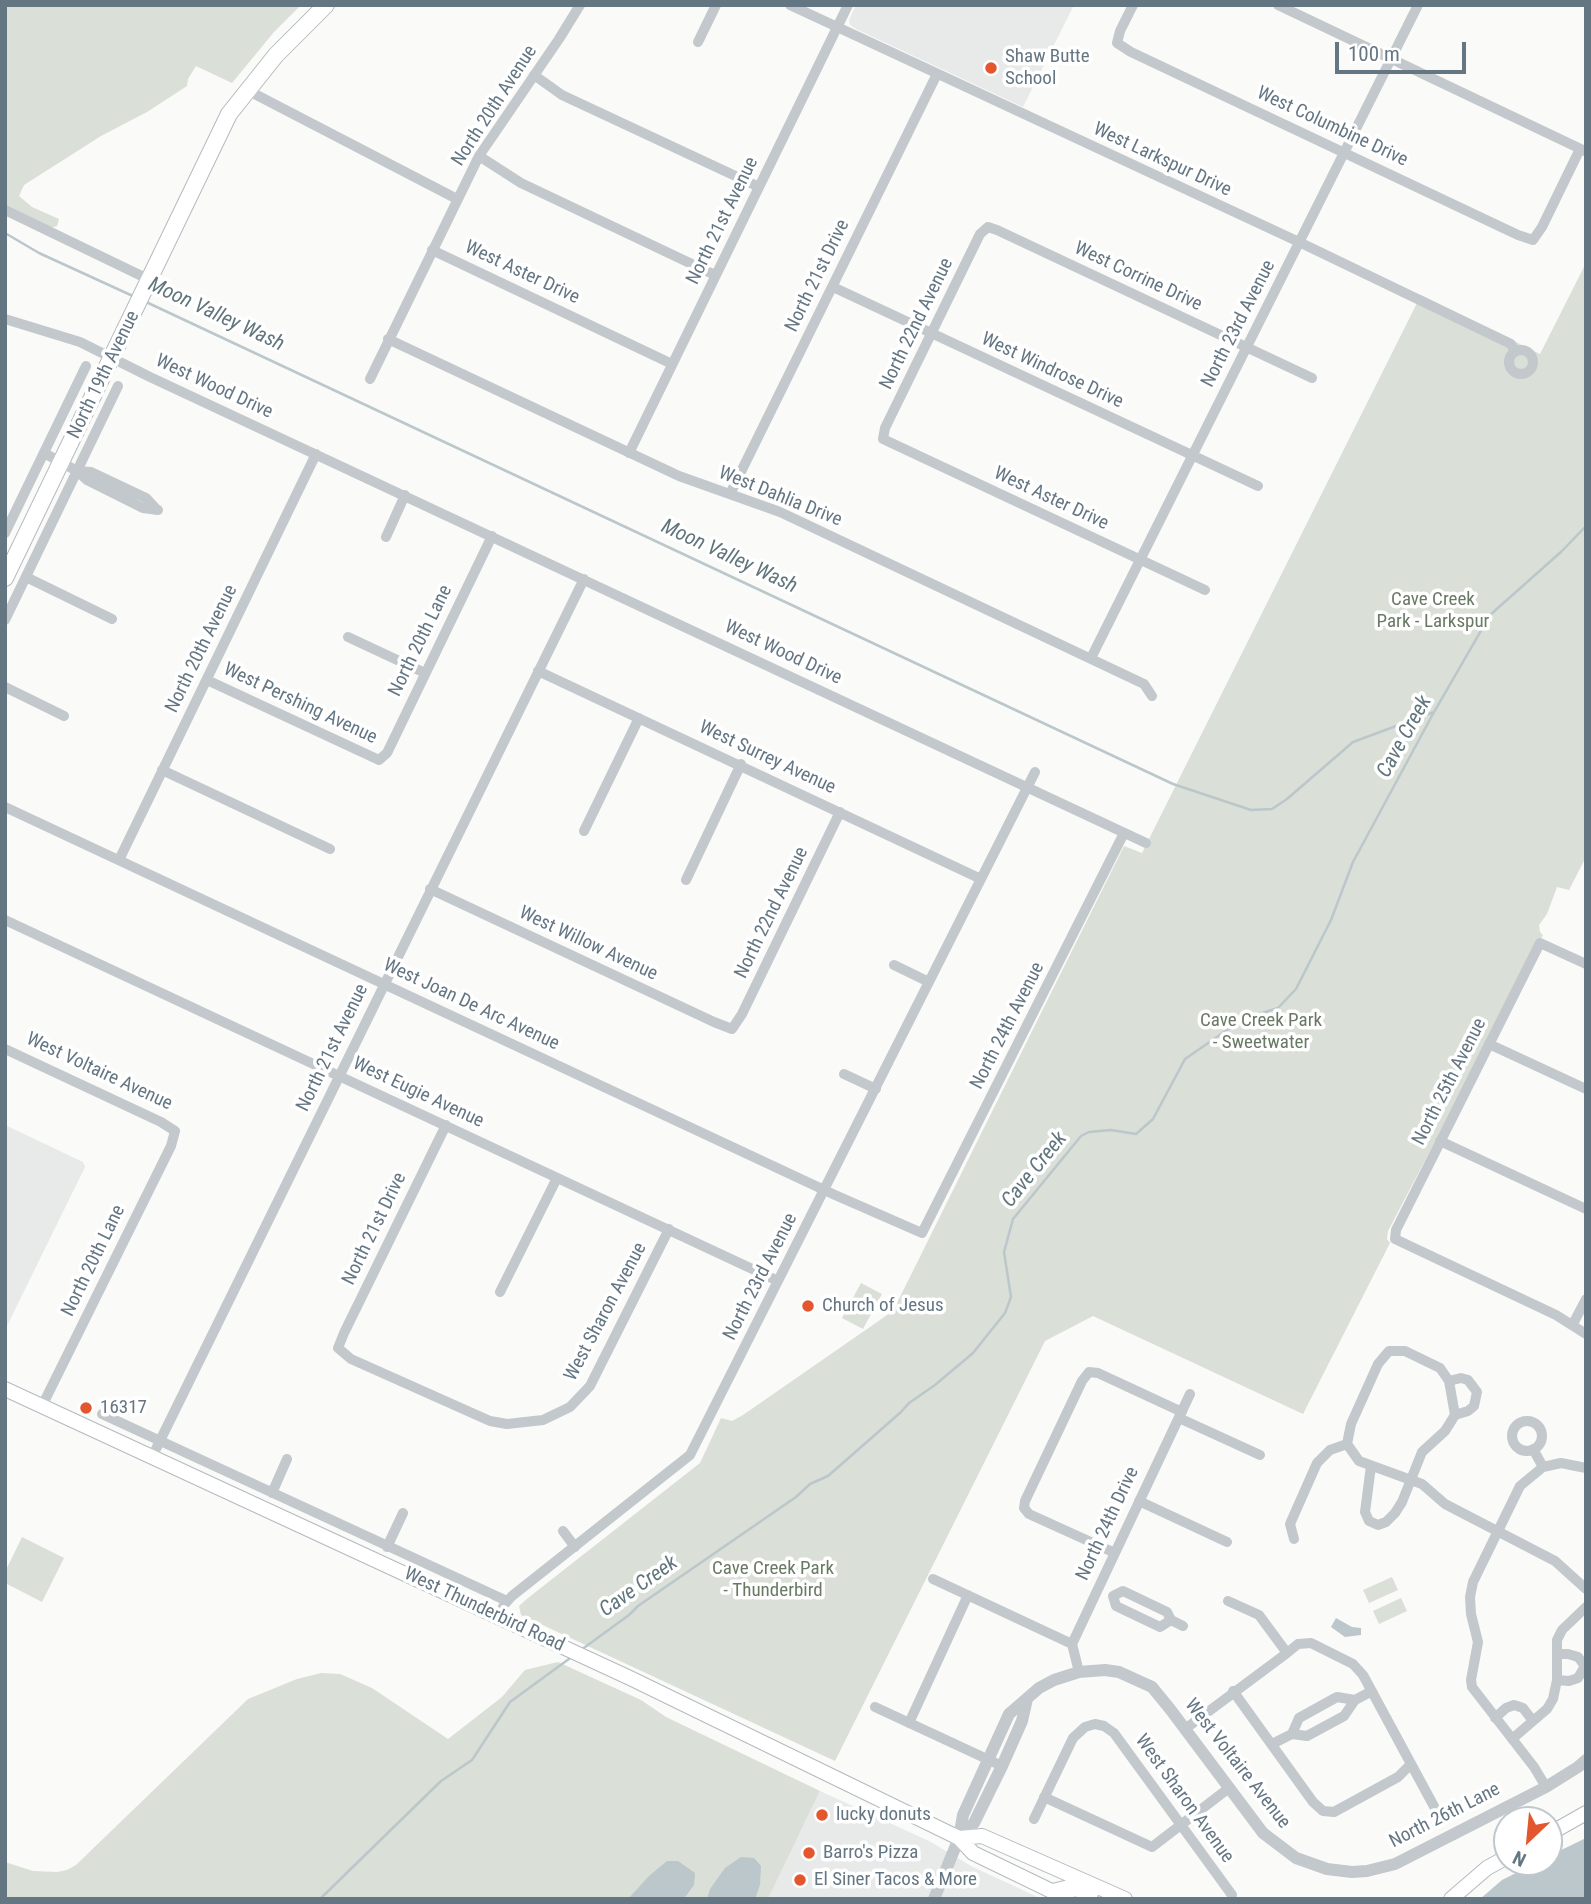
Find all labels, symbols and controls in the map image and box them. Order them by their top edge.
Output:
scale bar [1339,28,1470,72]
street label: North 20th Avenue [447,41,543,171]
text: 100 m [1348,42,1400,66]
place label: Shaw Butte School [1005,46,1090,90]
marker: Shaw Butte School [983,60,999,76]
street label: West Columbine Drive [1253,82,1411,172]
street label: West Larkspur Drive [1089,118,1235,202]
street label: North 21st Avenue [682,154,764,288]
street label: North 21st Drive [781,216,855,336]
street label: West Aster Drive [461,236,583,310]
street label: West Corrine Drive [1070,237,1206,317]
street label: North 22nd Avenue [875,255,959,393]
street label: North 23rd Avenue [1197,257,1281,391]
water label: Moon Valley Wash [144,272,288,358]
street label: North 19th Avenue [63,307,145,443]
street label: West Windrose Drive [977,328,1127,414]
street label: West Wood Drive [152,350,276,424]
street label: West Dahlia Drive [715,462,845,532]
street label: West Aster Drive [990,462,1112,536]
water label: Moon Valley Wash [657,514,801,600]
street label: North 20th Avenue [161,581,243,717]
street label: North 20th Lane [384,582,458,700]
park label: Cave Creek Park - Larkspur [1377,589,1489,633]
street label: West Wood Drive [721,616,845,690]
street label: West Pershing Avenue [220,658,380,750]
water label: Cave Creek [1372,692,1438,782]
street label: West Surrey Avenue [695,716,839,800]
street label: North 22nd Avenue [730,844,814,982]
street label: West Willow Avenue [515,902,661,986]
street label: West Joan De Arc Avenue [379,954,563,1056]
street label: North 24th Avenue [966,959,1050,1093]
street label: North 21st Avenue [292,981,374,1115]
park label: Cave Creek Park - Sweetwater [1200,1010,1322,1054]
street label: North 25th Avenue [1408,1015,1492,1149]
street label: West Voltaire Avenue [22,1028,176,1116]
street label: West Eugie Avenue [349,1053,487,1133]
water label: Cave Creek [997,1127,1073,1213]
street label: North 21st Drive [338,1169,412,1289]
street label: North 20th Lane [57,1202,131,1320]
street label: North 23rd Avenue [719,1210,803,1344]
street label: West Sharon Avenue [560,1239,652,1385]
place label: Church of Jesus [822,1295,944,1317]
marker: Church of Jesus [800,1298,816,1314]
place label: 16317 [100,1397,147,1419]
marker: 16317 [78,1400,94,1416]
street label: North 24th Drive [1072,1464,1144,1584]
water label: Cave Creek [595,1551,683,1623]
park label: Cave Creek Park - Thunderbird [712,1558,834,1602]
street label: West Thunderbird Road [400,1563,568,1657]
street label: West Voltaire Avenue [1179,1695,1295,1833]
street label: West Sharon Avenue [1130,1730,1238,1868]
street label: North 26th Lane [1386,1778,1504,1854]
place label: lucky donuts [836,1804,931,1826]
north arrow [1493,1806,1563,1876]
marker: lucky donuts [814,1807,830,1823]
place label: Barro's Pizza [823,1842,918,1864]
marker: Barro's Pizza [801,1845,817,1861]
text: N [1509,1846,1530,1871]
place label: El Siner Tacos & More [814,1869,977,1891]
marker: El Siner Tacos & More [792,1872,808,1888]

